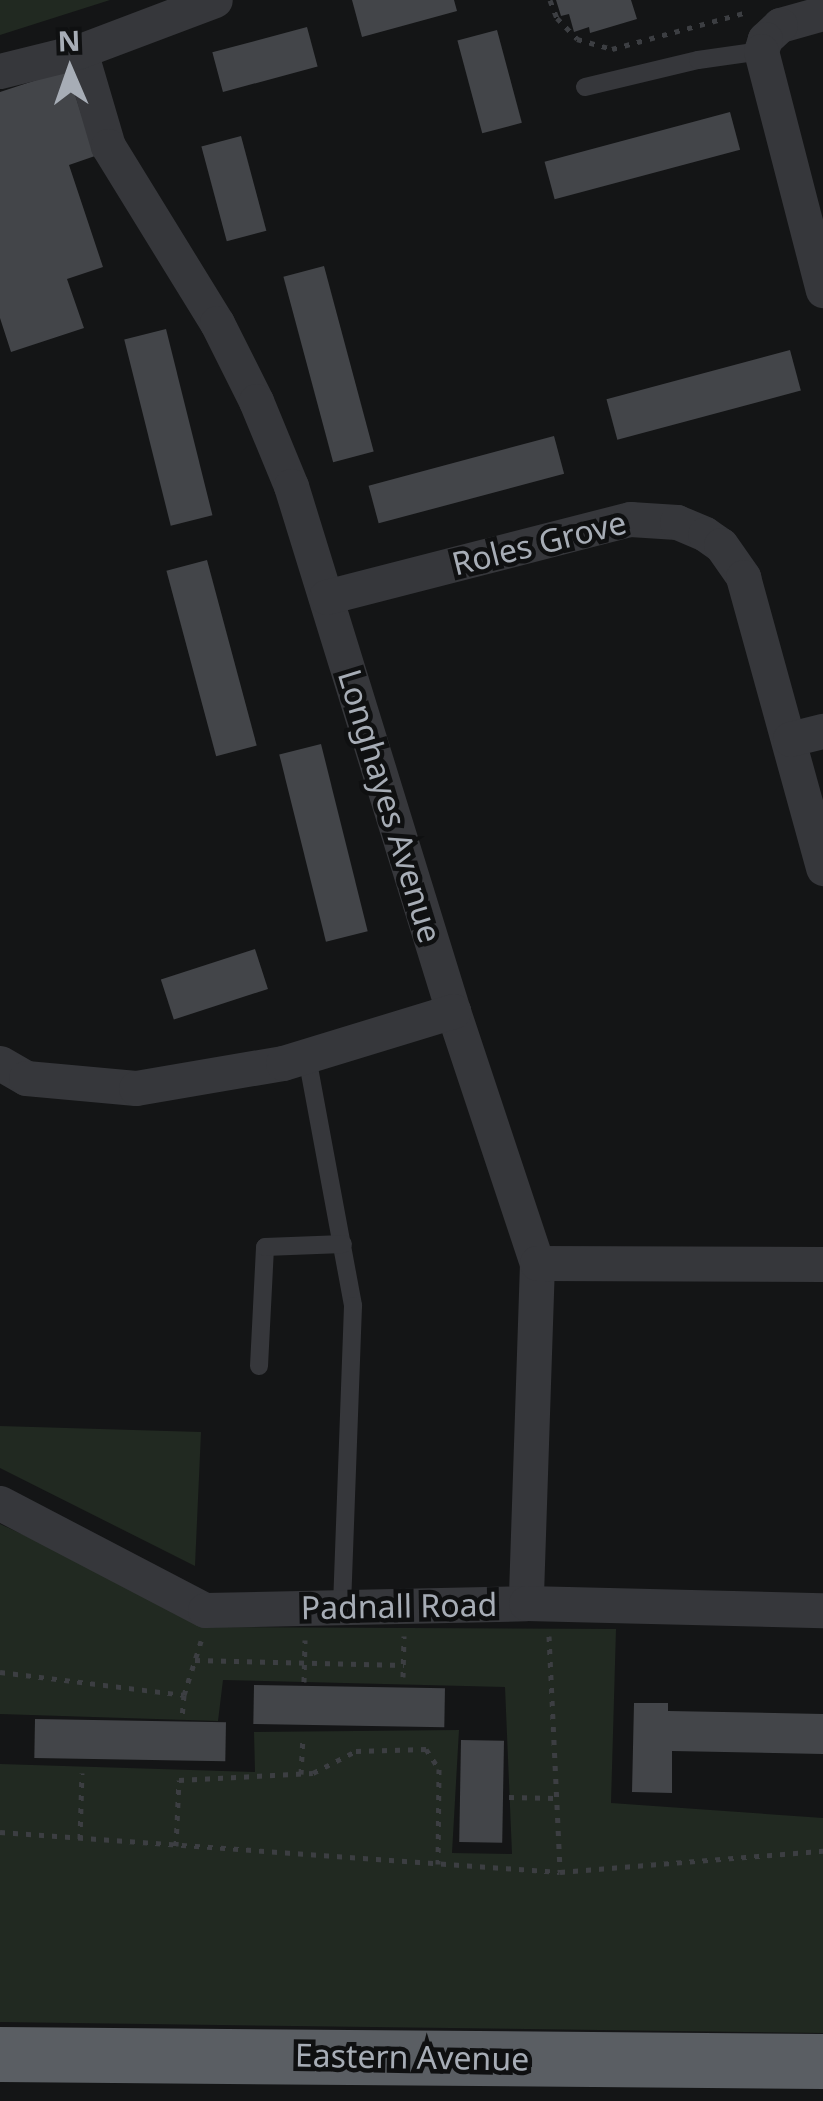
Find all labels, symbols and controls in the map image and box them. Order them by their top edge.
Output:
north arrow [20,20,120,120]
text: N [57,21,81,59]
street label: Roles Grove [448,503,630,583]
street label: Longhayes Avenue [330,665,450,947]
street label: Padnall Road [300,1585,498,1627]
street label: Eastern Avenue [295,2036,529,2078]

